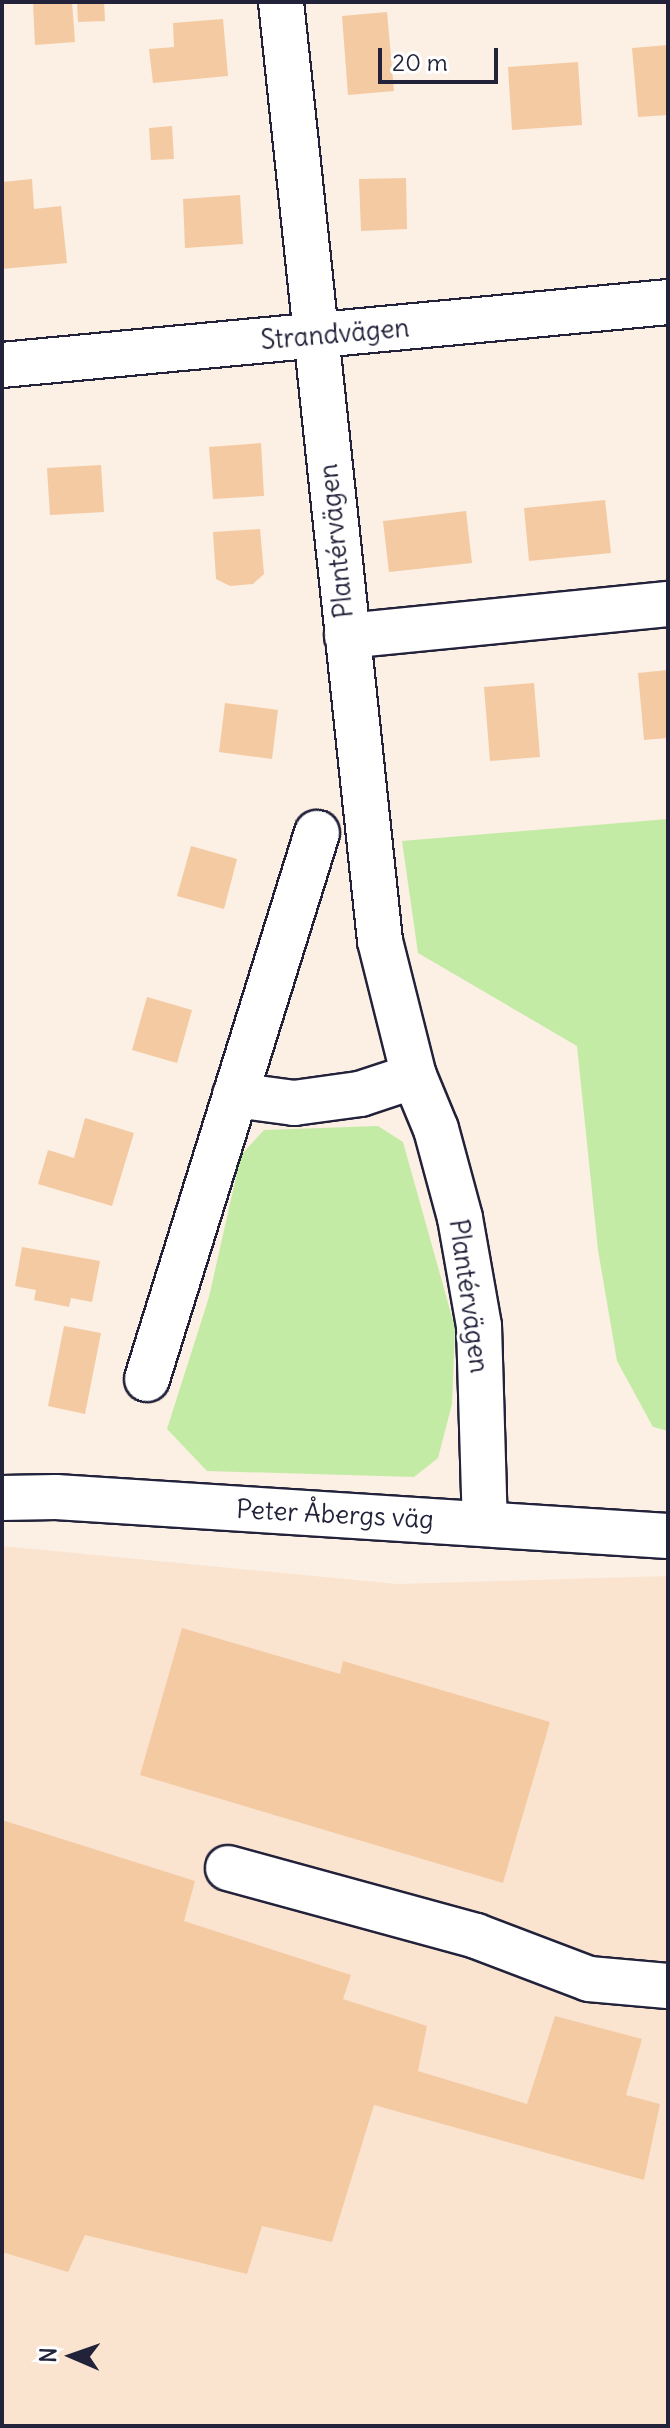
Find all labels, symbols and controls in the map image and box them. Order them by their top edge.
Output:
scale bar [382,32,502,82]
text: 20 m [392,47,448,77]
street label: Strandvägen [259,312,411,356]
street label: Plantérvägen [312,462,360,620]
street label: Plantérvägen [443,1217,495,1375]
street label: Peter Åbergs väg [236,1493,434,1535]
north arrow [32,2316,112,2396]
text: N [34,2347,62,2363]

